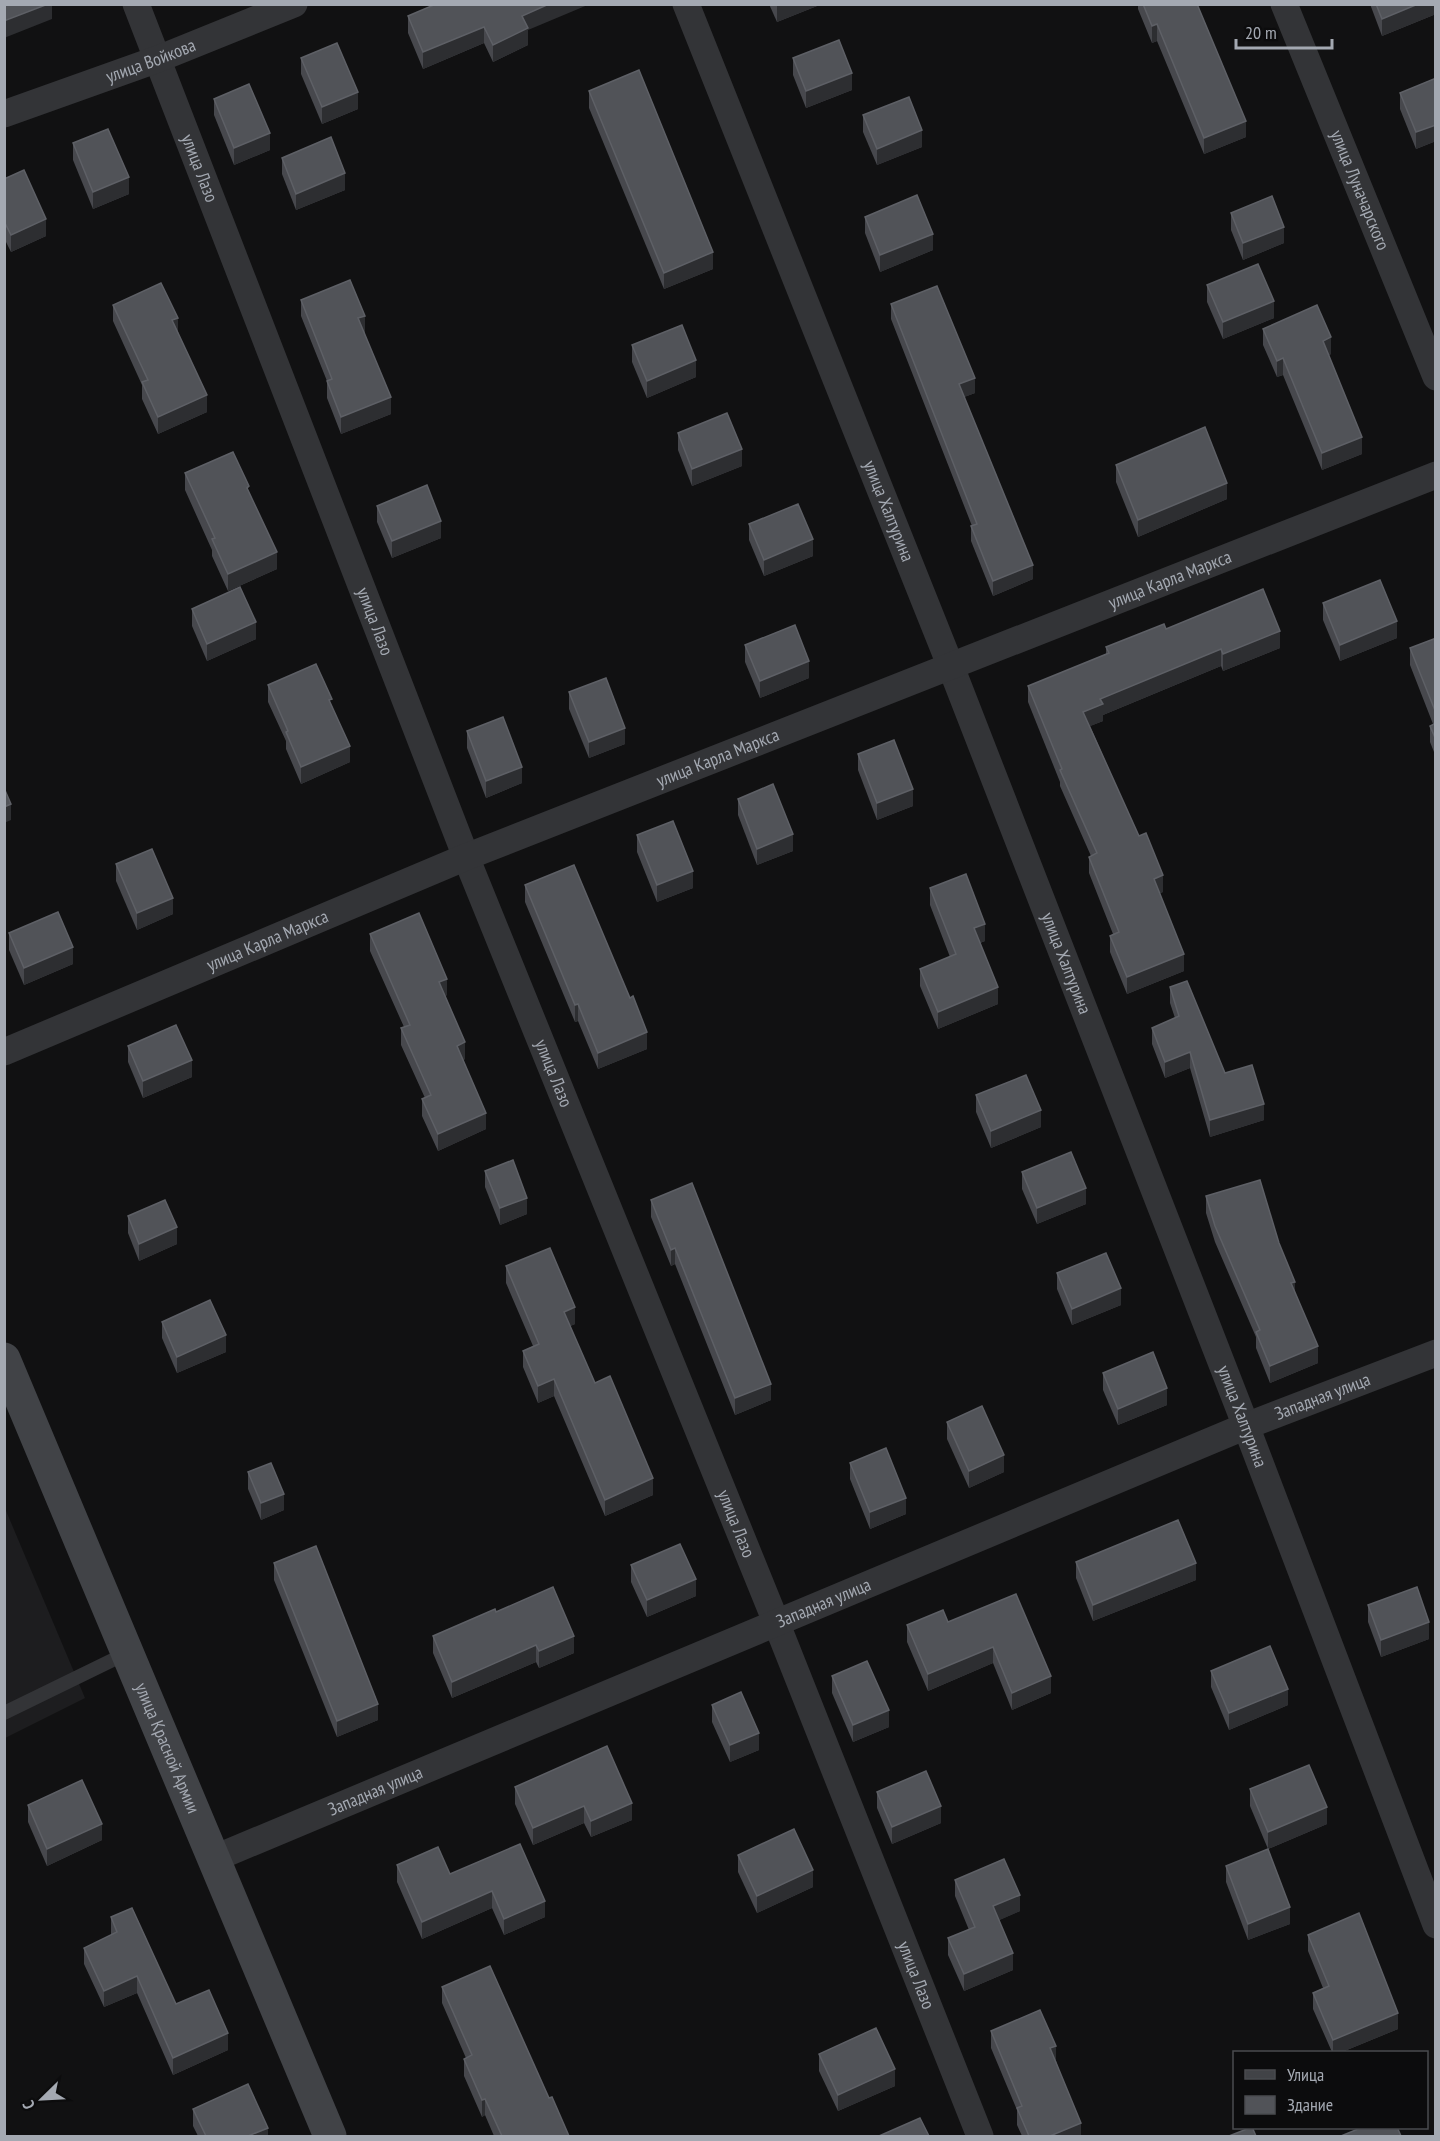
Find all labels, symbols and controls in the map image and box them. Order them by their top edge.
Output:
scale bar [1236,12,1332,50]
text: 20 m [1245,21,1277,44]
street label: улица Войкова [103,33,199,88]
street label: улица Луначарского [1326,126,1395,254]
street label: улица Лазо [176,131,224,205]
street label: улица Халтурина [859,457,920,565]
street label: улица Карла Маркса [1105,545,1234,614]
street label: улица Лазо [352,584,399,659]
street label: улица Карла Маркса [653,723,782,792]
street label: улица Карла Маркса [203,904,332,976]
street label: улица Халтурина [1037,909,1097,1017]
street label: улица Лазо [530,1036,578,1111]
street label: улица Халтурина [1213,1362,1273,1470]
street label: Западная улица [1271,1367,1373,1425]
street label: улица Лазо [713,1486,761,1561]
street label: Западная улица [773,1573,874,1633]
street label: улица Красной Армии [130,1679,205,1817]
street label: Западная улица [324,1760,426,1821]
street label: улица Лазо [893,1938,941,2012]
legend [1233,2051,1428,2129]
text: Улица [1287,2063,1324,2086]
north arrow [12,2069,72,2129]
text: Здание [1287,2093,1333,2116]
text: С [17,2097,39,2113]

